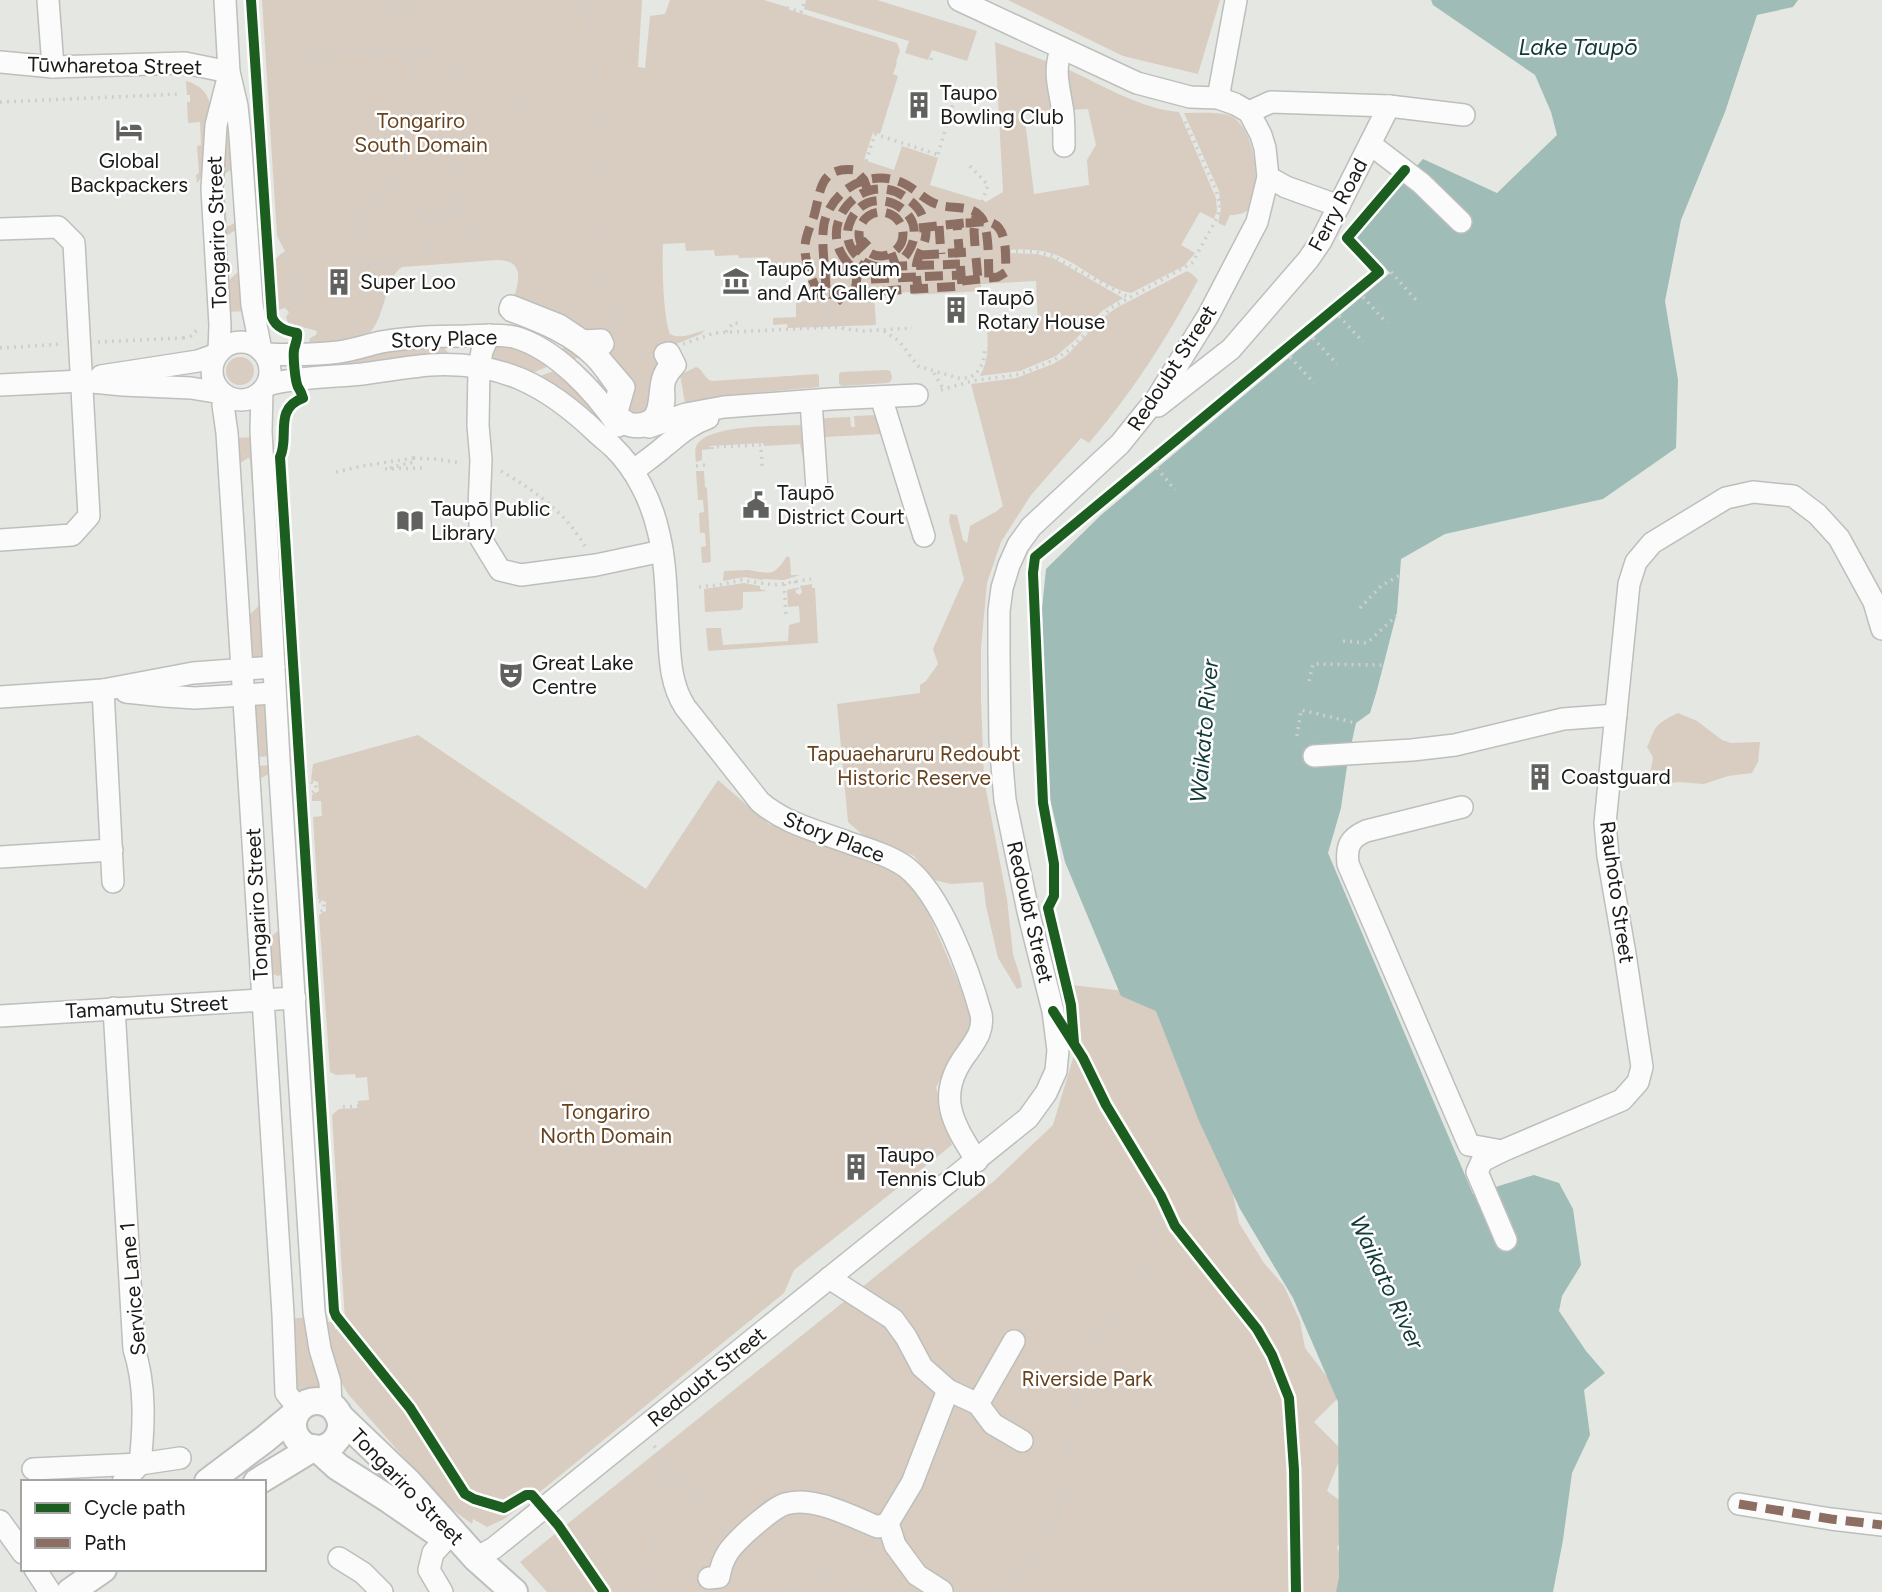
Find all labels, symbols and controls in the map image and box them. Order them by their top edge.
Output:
water label: Lake Taupō [1518,33,1638,61]
street label: Tūwharetoa Street [28,51,203,80]
place label: Taupo Bowling Club [940,80,1064,129]
building icon: Taupo Bowling Club [904,90,934,120]
park label: Tongariro South Domain [354,108,488,157]
hotel icon: Global Backpackers [114,115,144,145]
place label: Global Backpackers [70,148,188,197]
street label: Ferry Road [1303,154,1372,255]
street label: Tongariro Street [201,155,232,309]
place label: Taupō Museum and Art Gallery [757,256,900,305]
museum icon: Taupō Museum and Art Gallery [721,266,751,296]
building icon: Super Loo [324,267,354,297]
place label: Super Loo [360,269,456,294]
place label: Taupō Rotary House [977,285,1105,334]
building icon: Taupō Rotary House [941,295,971,325]
street label: Redoubt Street [1122,300,1222,435]
street label: Story Place [390,324,498,353]
place label: Taupō District Court [777,480,905,529]
public building icon: Taupō District Court [741,490,771,520]
place label: Taupō Public Library [431,496,550,545]
library icon: Taupō Public Library [395,506,425,536]
place label: Great Lake Centre [532,650,633,699]
water label: Waikato River [1184,657,1224,804]
theatre icon: Great Lake Centre [496,660,526,690]
park label: Tapuaeharuru Redoubt Historic Reserve [807,741,1021,790]
building icon: Coastguard [1525,762,1555,792]
place label: Coastguard [1561,764,1671,789]
street label: Story Place [780,806,888,867]
street label: Rauhoto Street [1595,819,1640,965]
street label: Tongariro Street [240,827,273,981]
street label: Redoubt Street [1002,838,1059,985]
street label: Tamamutu Street [65,990,229,1023]
park label: Tongariro North Domain [540,1099,672,1148]
place label: Taupo Tennis Club [877,1142,986,1191]
building icon: Taupo Tennis Club [841,1152,871,1182]
water label: Waikato River [1344,1211,1431,1354]
street label: Service Lane 1 [114,1221,151,1357]
street label: Redoubt Street [642,1321,771,1432]
park label: Riverside Park [1022,1366,1153,1391]
street label: Tongariro Street [345,1423,469,1550]
legend [21,1480,266,1571]
text: Cycle path [84,1495,185,1520]
text: Path [84,1530,126,1555]

